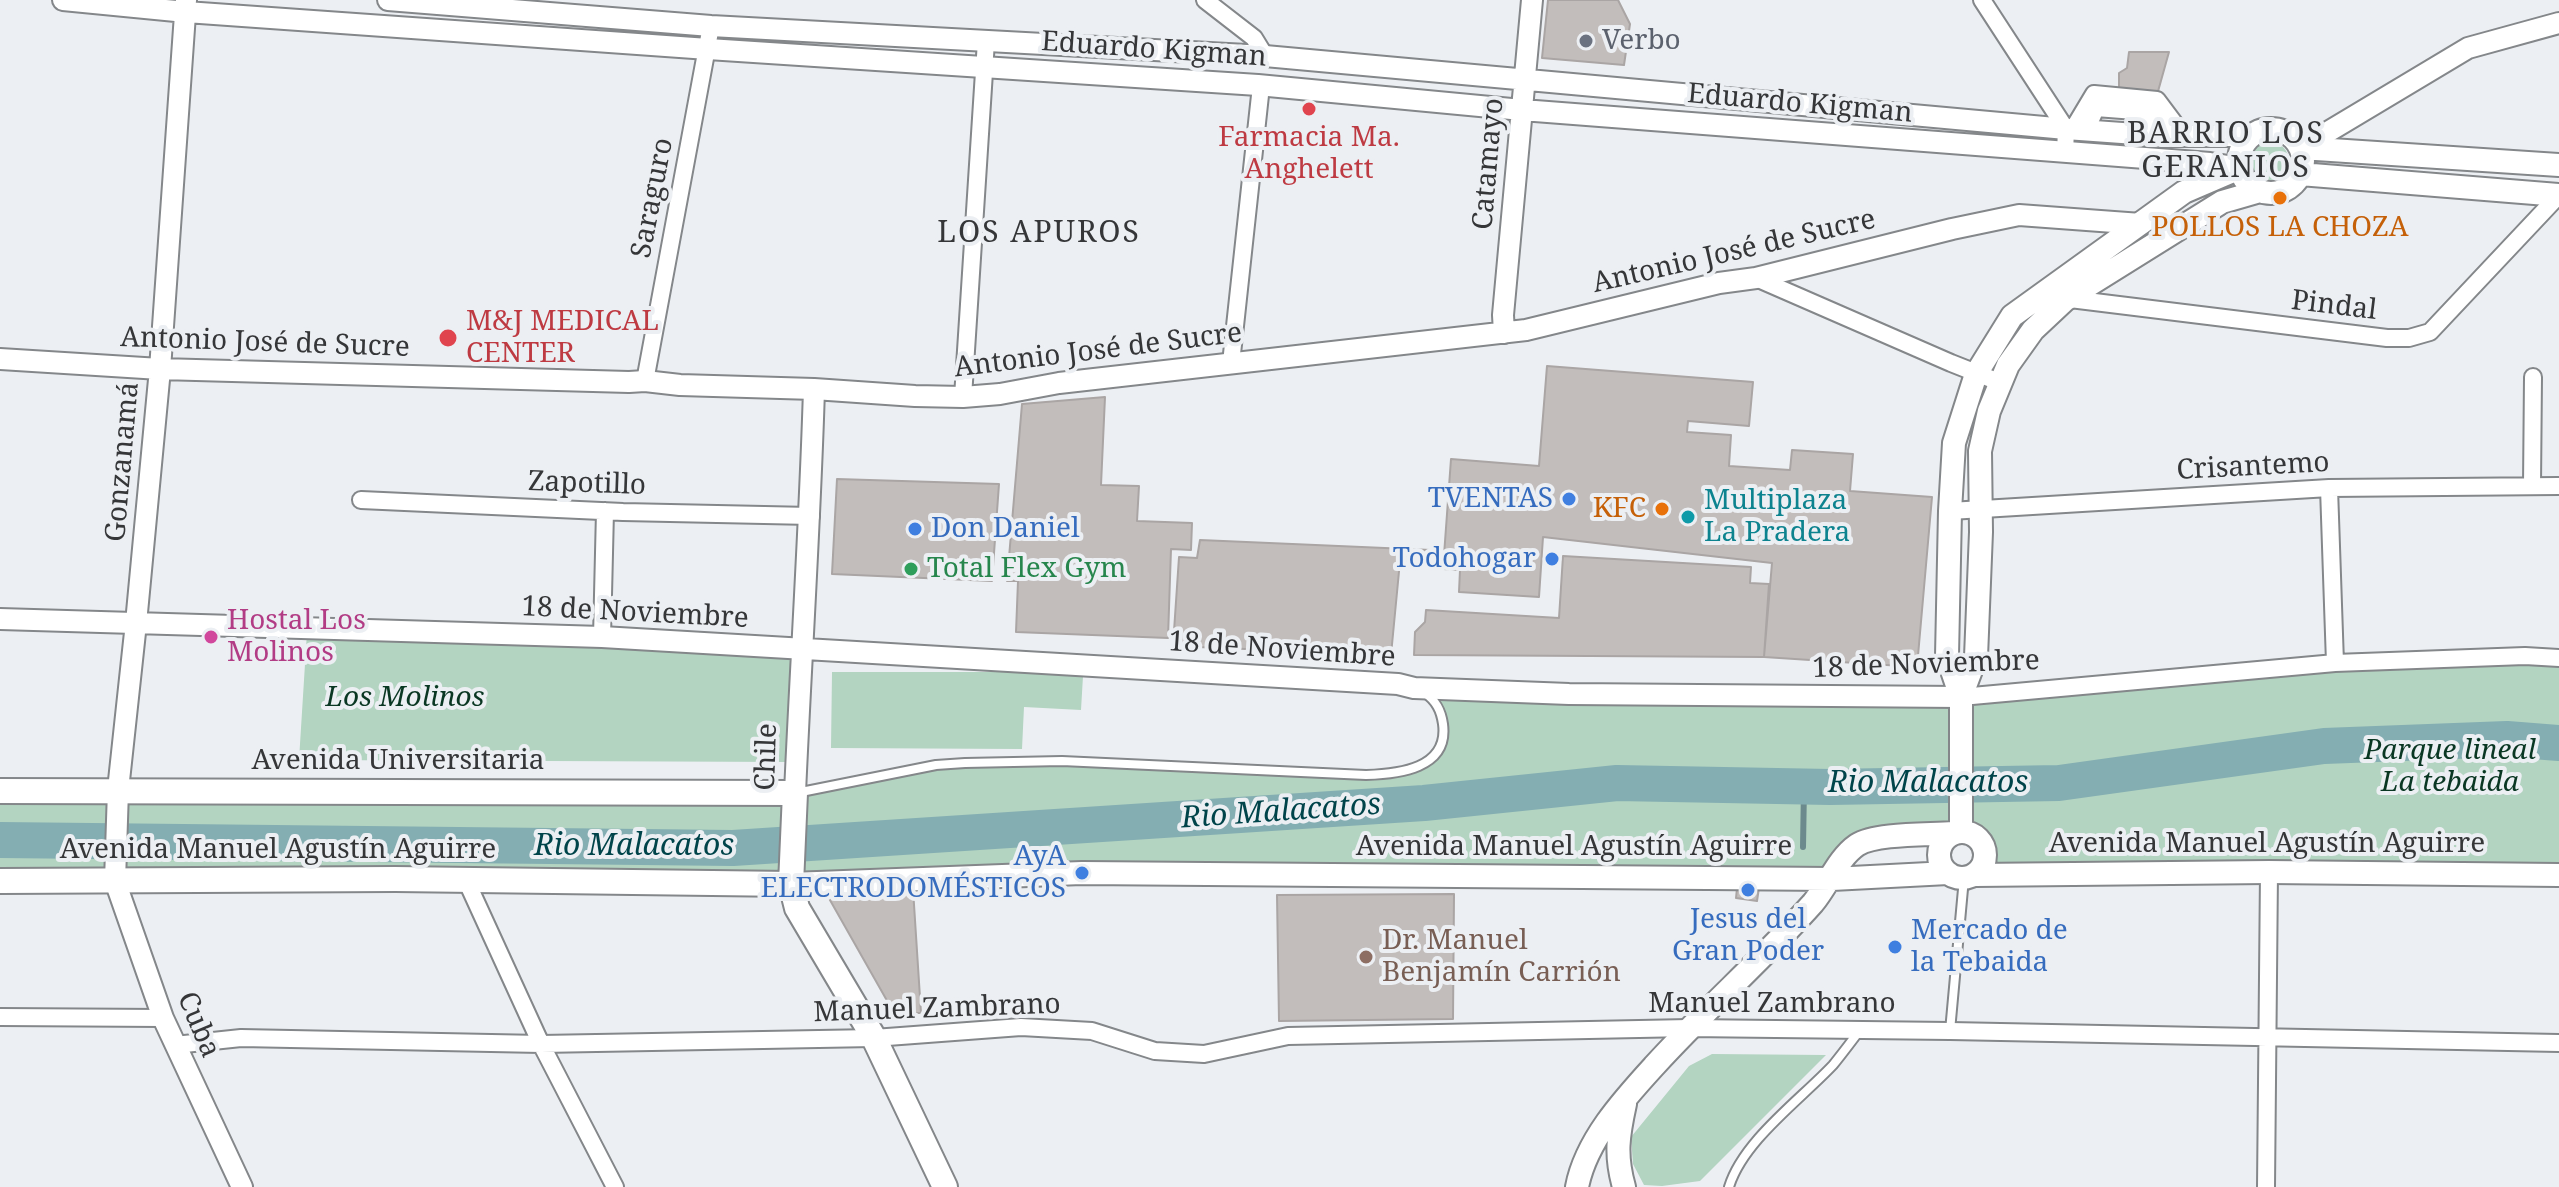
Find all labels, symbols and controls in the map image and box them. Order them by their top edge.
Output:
place label: Verbo [1602,24,1681,58]
street label: Eduardo Kigman [1040,25,1268,75]
marker: Verbo [1577,32,1595,50]
street label: Eduardo Kigman [1686,77,1914,131]
street label: Catamayo [1467,97,1511,231]
marker: Farmacia Ma. Anghelett [1300,100,1318,118]
district label: BARRIO LOS GERANIOS [2127,116,2325,186]
place label: Farmacia Ma. Anghelett [1218,121,1400,187]
street label: Saraguro [625,135,681,261]
marker: POLLOS LA CHOZA [2271,189,2289,207]
street label: Antonio José de Sucre [1589,203,1879,301]
place label: POLLOS LA CHOZA [2152,211,2408,245]
district label: LOS APUROS [937,215,1141,251]
street label: Pindal [2289,284,2379,328]
place label: M&J MEDICAL CENTER [466,305,659,371]
street label: Antonio José de Sucre [952,317,1244,385]
street label: Antonio José de Sucre [120,321,410,365]
marker: M&J MEDICAL CENTER [437,327,459,349]
street label: Gonzanamá [99,381,147,543]
street label: Crisantemo [2176,446,2330,488]
street label: Zapotillo [527,465,647,503]
place label: TVENTAS [1428,482,1553,516]
place label: Multiplaza La Pradera [1704,484,1850,550]
marker: TVENTAS [1560,490,1578,508]
place label: KFC [1593,492,1646,526]
marker: KFC [1653,500,1671,518]
marker: Multiplaza La Pradera [1679,508,1697,526]
place label: Don Daniel [931,512,1080,546]
marker: Don Daniel [906,520,924,538]
place label: Todohogar [1393,542,1536,576]
marker: Todohogar [1543,550,1561,568]
place label: Total Flex Gym [927,552,1126,586]
marker: Total Flex Gym [902,560,920,578]
street label: 18 de Noviembre [521,590,749,636]
place label: Hostal Los Molinos [227,604,366,670]
street label: 18 de Noviembre [1167,625,1397,675]
marker: Hostal Los Molinos [202,628,220,646]
street label: 18 de Noviembre [1812,644,2040,686]
park label: Los Molinos [326,681,484,715]
street label: Chile [749,723,785,791]
park label: Parque lineal La tebaida [2364,734,2536,800]
street label: Avenida Universitaria [251,744,545,778]
water label: Rio Malacatos [1828,765,2028,801]
water label: Rio Malacatos [1180,787,1382,837]
street label: Avenida Manuel Agustín Aguirre [2049,827,2485,861]
water label: Rio Malacatos [534,828,734,864]
street label: Avenida Manuel Agustín Aguirre [1356,830,1792,864]
street label: Avenida Manuel Agustín Aguirre [60,833,496,867]
place label: AyA ELECTRODOMÉSTICOS [761,840,1066,906]
marker: AyA ELECTRODOMÉSTICOS [1073,864,1091,882]
marker: Jesus del Gran Poder [1739,881,1757,899]
place label: Jesus del Gran Poder [1672,903,1824,969]
place label: Mercado de la Tebaida [1911,914,2068,980]
place label: Dr. Manuel Benjamín Carrión [1382,924,1621,990]
marker: Mercado de la Tebaida [1886,938,1904,956]
marker: Dr. Manuel Benjamín Carrión [1357,948,1375,966]
street label: Cuba [169,987,227,1063]
street label: Manuel Zambrano [1648,987,1896,1021]
street label: Manuel Zambrano [813,988,1061,1030]

